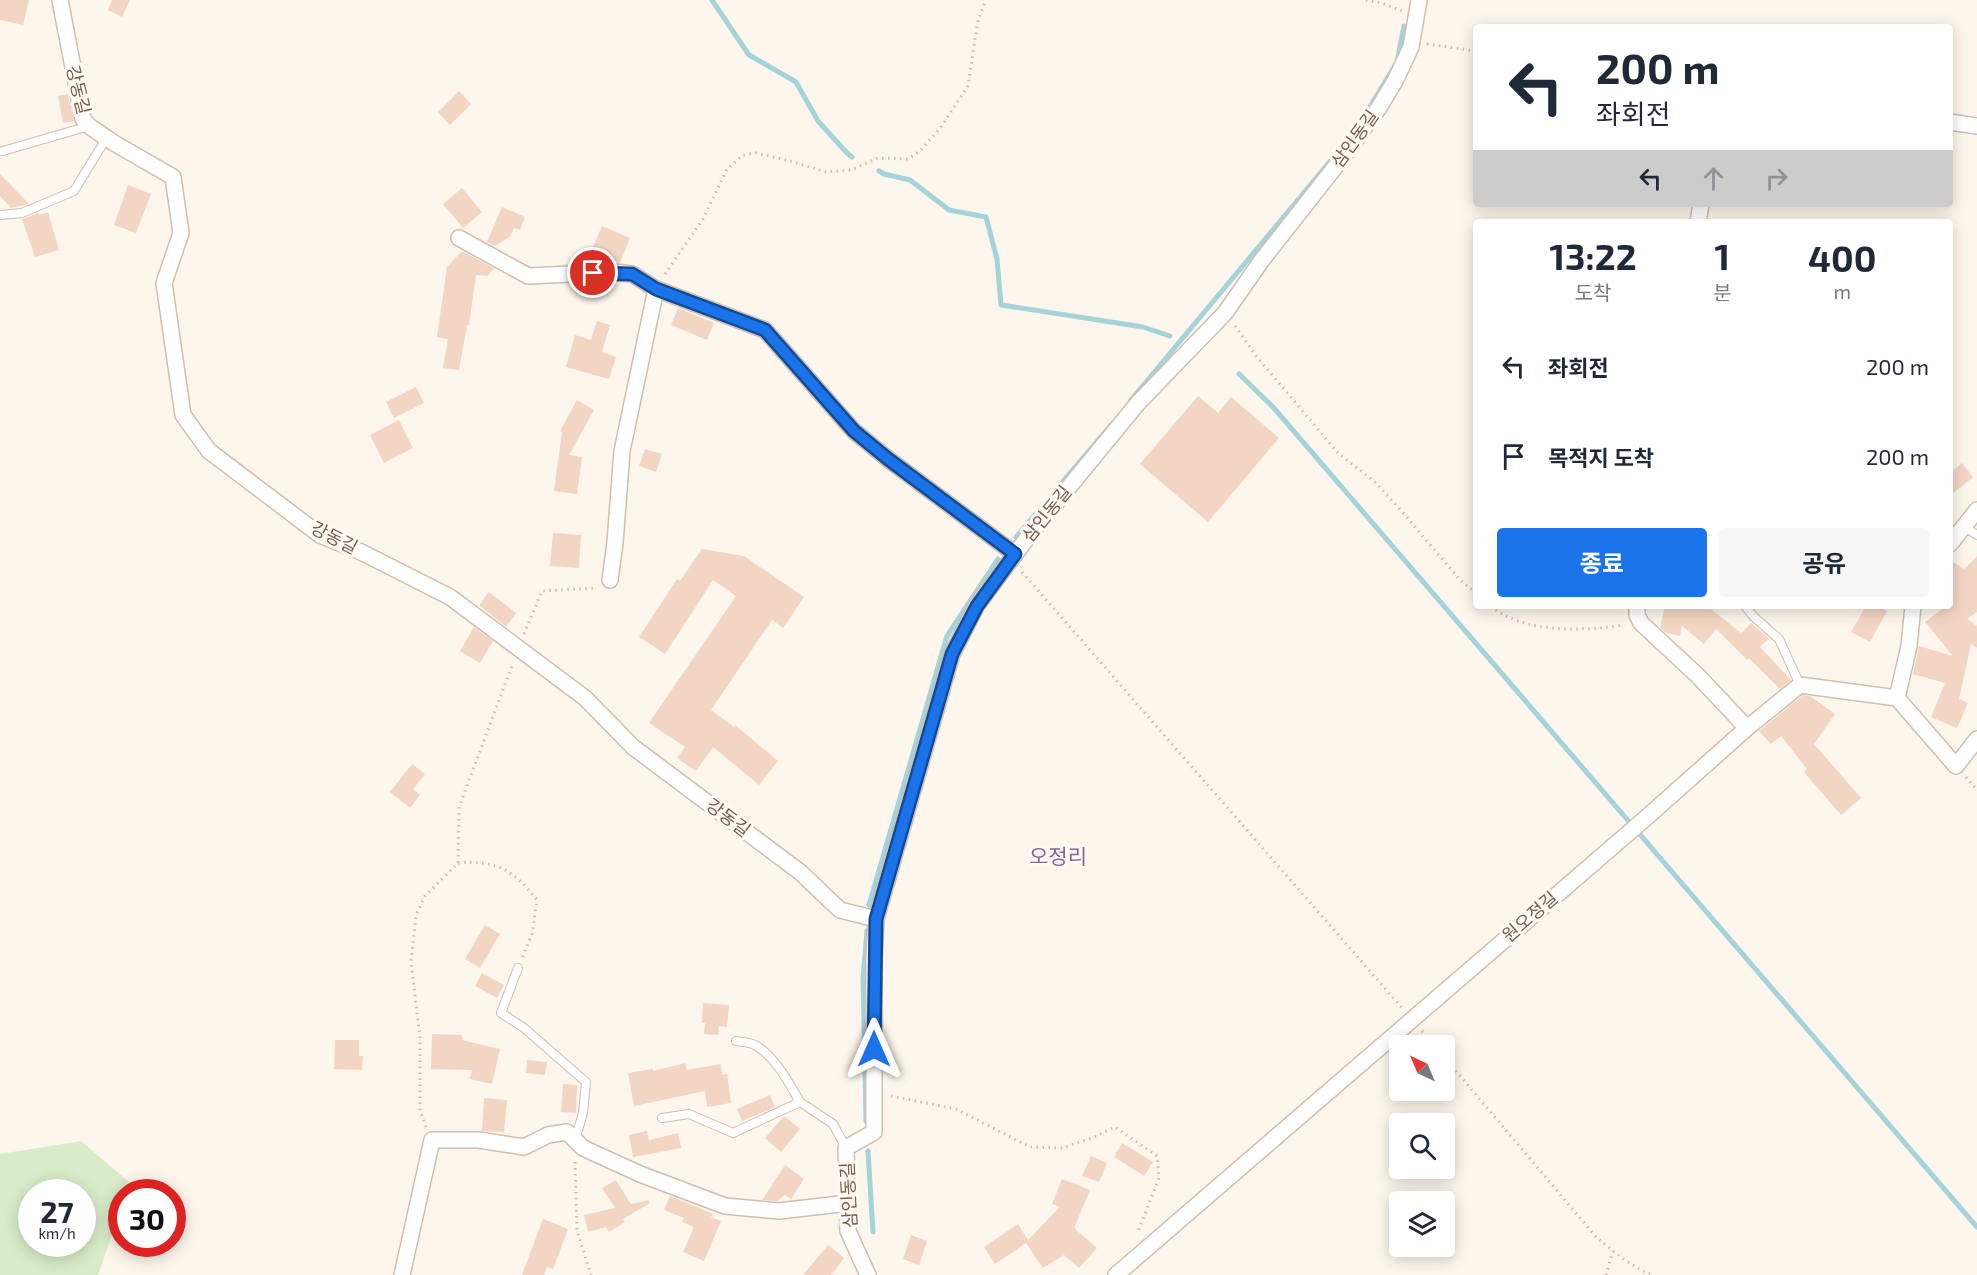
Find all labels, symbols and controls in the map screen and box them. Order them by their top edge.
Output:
text: 200 m [1596,42,1719,92]
icon: left [1497,48,1575,126]
street label: 강동길 [62,63,96,117]
text: 좌회전 [1596,97,1671,129]
street label: 삼인동길 [1326,105,1383,172]
icon: left [1634,162,1667,195]
icon: ahead [1697,162,1730,195]
icon: right [1760,162,1793,195]
text: 13:22 [1550,234,1637,277]
text: 1 [1715,234,1730,277]
text: 400 [1808,236,1876,279]
pin [567,247,618,298]
icon: arrive [576,256,609,289]
text: m [1833,279,1851,303]
text: 도착 [1575,280,1611,304]
text: 분 [1713,280,1732,304]
icon: left [1497,350,1530,383]
text: 200 m [1866,353,1929,379]
text: 좌회전 [1548,354,1609,380]
icon: arrive [1497,440,1530,473]
text: 200 m [1866,443,1929,469]
text: 목적지 도착 [1548,444,1654,470]
street label: 삼인동길 [1017,481,1076,546]
street label: 강동길 [307,516,362,558]
button: 종료 [1497,528,1707,597]
button: 공유 [1719,528,1929,597]
street label: 강동길 [702,793,755,841]
district label: 오정리 [1029,843,1087,868]
street label: 원오정길 [1497,886,1562,946]
position arrow [842,1017,906,1081]
north arrow [1389,1035,1455,1101]
map controls [1389,1035,1455,1257]
button: search [1389,1113,1455,1179]
street label: 삼인동길 [835,1161,861,1229]
speed limit sign: 30 [108,1179,186,1257]
button: layers [1389,1191,1455,1257]
text: 27 [40,1193,74,1229]
text: km/h [38,1224,76,1242]

